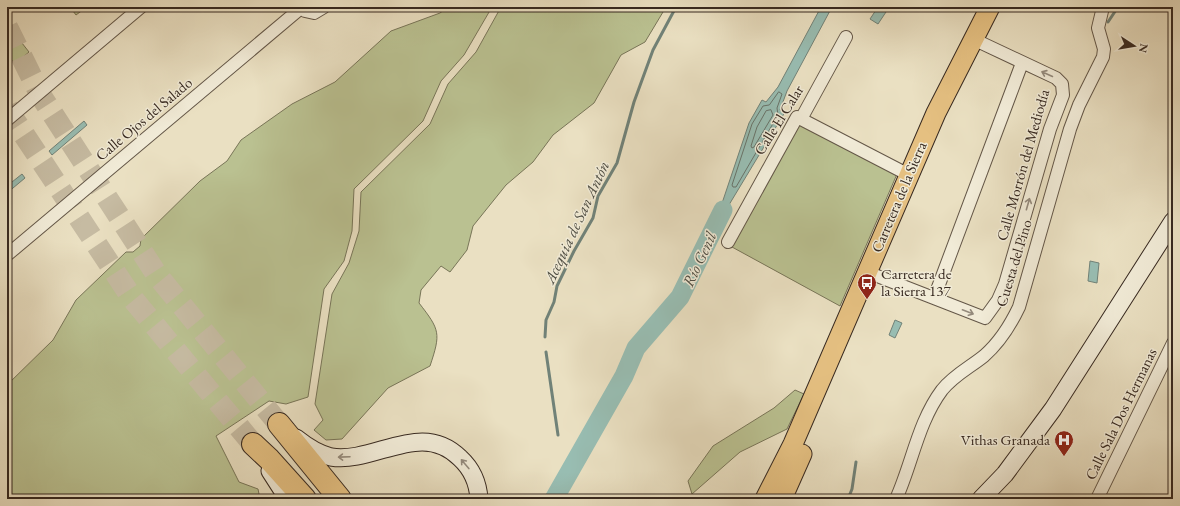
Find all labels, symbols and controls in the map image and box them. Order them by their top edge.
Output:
north arrow [1114,26,1154,66]
text: N [1136,42,1152,54]
one-way arrow [1041,70,1053,77]
street label: Calle Ojos del Salado [91,73,196,165]
street label: Calle El Calar [750,81,808,158]
street label: Calle Morrón del Mediodía [992,87,1053,243]
street label: Carretera de la Sierra [867,138,930,255]
water label: Acequia de San Antón [538,157,615,288]
one-way arrow [1025,198,1032,211]
street label: Cuesta del Pino [991,217,1036,309]
water label: Río Genil [678,228,721,290]
place label: Carretera de la Sierra 137 [881,264,952,300]
bus stop icon: Carretera de la Sierra 137 [856,272,878,300]
one-way arrow [962,308,974,316]
street label: Calle Sala Dos Hermanas [1080,345,1161,483]
hospital icon: Vithas Granada [1053,429,1075,457]
place label: Vithas Granada [961,430,1050,449]
one-way arrow [338,453,351,460]
one-way arrow [461,458,470,469]

